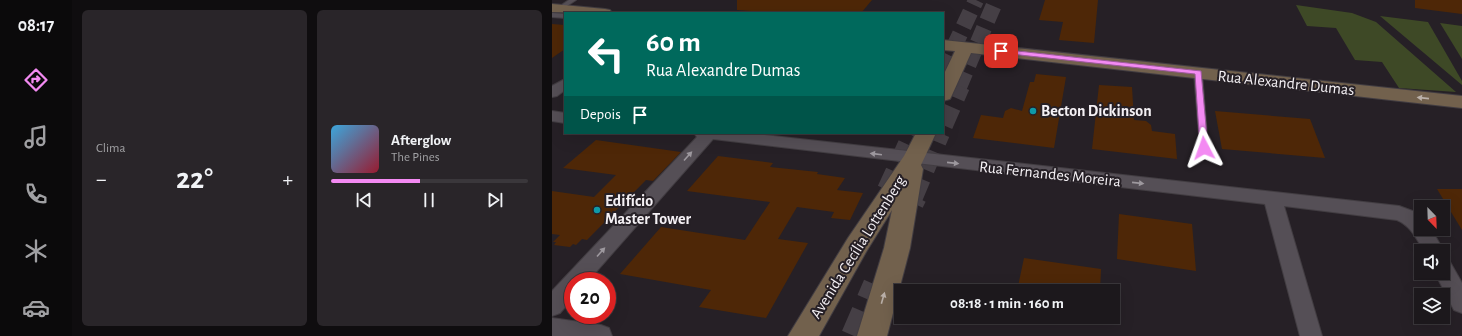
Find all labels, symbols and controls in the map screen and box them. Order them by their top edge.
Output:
text: 08:17 [18,17,54,35]
icon: left [580,28,632,80]
text: 60 m [646,29,701,57]
pin [984,34,1018,68]
icon: arrive [990,40,1012,62]
text: Rua Alexandre Dumas [646,62,801,80]
icon: directions [22,66,50,94]
street label: Rua Alexandre Dumas [1217,68,1355,98]
one-way arrow [1417,94,1429,101]
place label: Becton Dickinson [1041,103,1152,119]
icon: arrive [629,104,651,126]
marker: Becton Dickinson [1028,106,1038,116]
text: Depois [580,107,621,122]
icon: music [22,123,50,151]
position arrow [1183,127,1225,169]
text: Afterglow [391,133,451,148]
text: Clima [96,142,126,155]
text: The Pines [391,151,440,164]
one-way arrow [684,151,693,161]
one-way arrow [870,151,882,157]
street label: Rua Fernandes Moreira [978,159,1122,189]
one-way arrow [947,160,959,166]
text: 22° [176,164,213,194]
text: − [96,168,107,190]
text: + [282,168,293,190]
street label: Avenida Cecília Lottenberg [807,173,909,321]
icon: phone [22,180,50,208]
one-way arrow [1132,180,1144,187]
icon: previous [353,189,375,211]
icon: pause [418,189,440,211]
icon: next [484,189,506,211]
place label: Edifício Master Tower [605,193,692,227]
north arrow [1414,200,1450,236]
map controls [1414,200,1450,324]
marker: Edifício Master Tower [592,205,602,215]
icon: climate [22,237,50,265]
button: sound [1414,244,1450,280]
one-way arrow [596,247,606,257]
speed limit sign: 20 [564,272,616,324]
button: layers [1414,288,1450,324]
one-way arrow [880,292,886,304]
icon: car [22,294,50,322]
text: 08:18 · 1 min · 160 m [950,296,1064,311]

